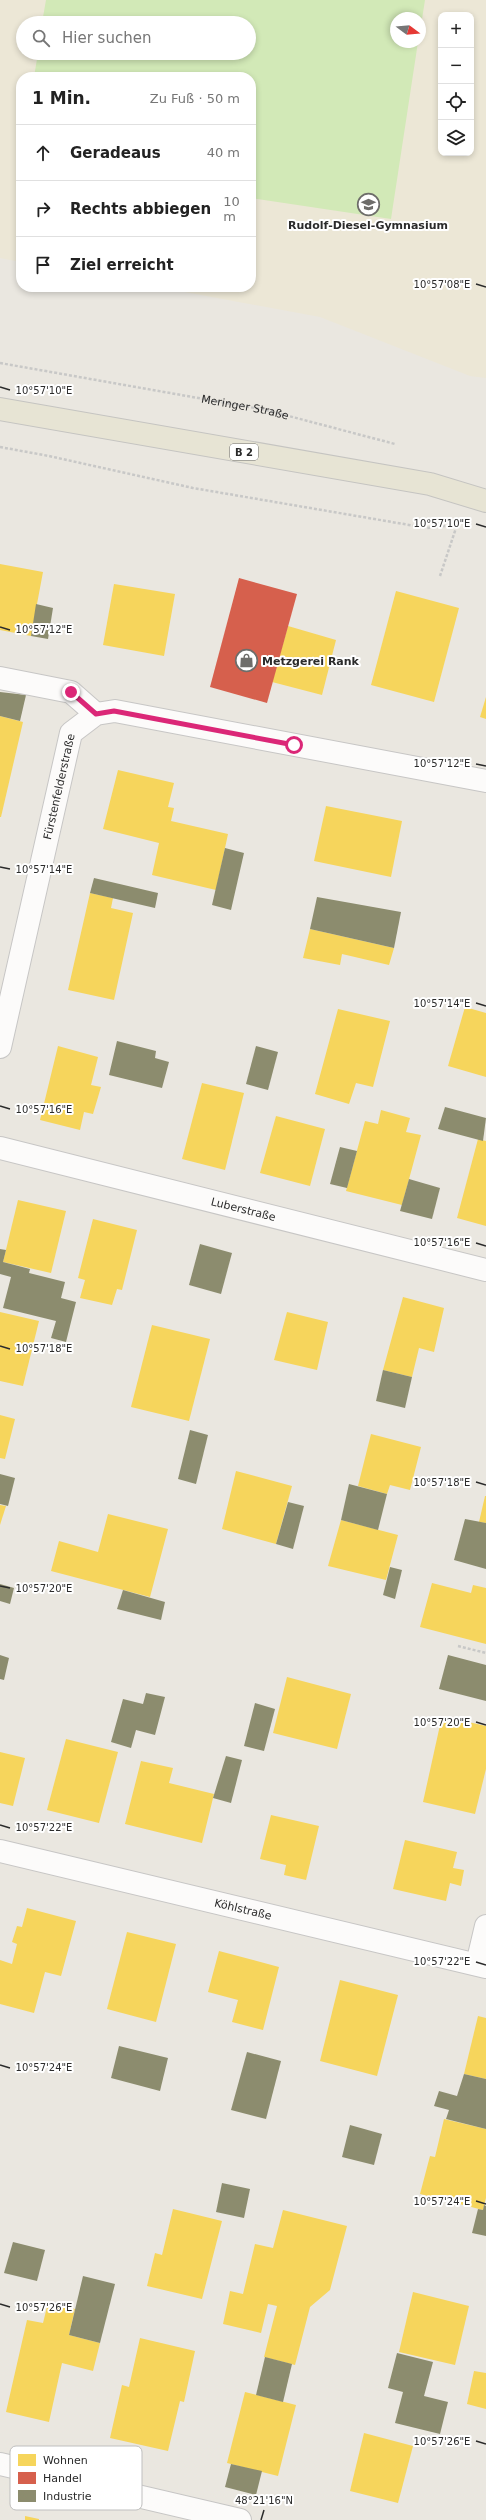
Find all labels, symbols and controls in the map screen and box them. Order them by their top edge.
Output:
north arrow [390,12,426,48]
map controls [438,12,474,156]
button: + [438,12,474,48]
search box [16,16,256,60]
icon: search [30,27,52,49]
text: Hier suchen [62,29,151,47]
button: − [438,48,474,84]
button: locate [438,84,474,120]
text: 1 Min. [32,88,91,108]
text: Zu Fuß · 50 m [150,91,240,106]
button: layers [438,120,474,156]
icon: ahead [32,142,54,164]
text: Geradeaus [70,144,161,162]
text: 40 m [207,145,240,160]
school or university icon: Rudolf-Diesel-Gymnasium [355,192,381,218]
text: 10 m [223,194,240,224]
icon: right [32,198,54,220]
text: Rechts abbiegen [70,200,211,218]
place label: Rudolf-Diesel-Gymnasium [288,219,448,232]
icon: arrive [32,254,54,276]
text: Ziel erreicht [70,256,174,274]
text: 10°57'08"E [414,279,470,290]
text: 10°57'10"E [16,385,72,396]
street label: Meringer Straße [200,393,290,423]
road number: B 2 [230,444,258,460]
text: 10°57'10"E [414,518,470,529]
text: 10°57'12"E [16,624,72,635]
shop icon: Metzgerei Rank [234,648,260,674]
place label: Metzgerei Rank [262,655,360,668]
route end [62,683,80,701]
street label: Fürstenfelderstraße [41,732,78,841]
route start [285,736,303,754]
text: 10°57'12"E [414,758,470,769]
text: 10°57'14"E [16,864,72,875]
text: 10°57'14"E [414,998,470,1009]
text: 10°57'16"E [16,1104,72,1115]
street label: Luberstraße [210,1195,277,1224]
text: 10°57'16"E [414,1237,470,1248]
text: 10°57'18"E [16,1343,72,1354]
text: 10°57'18"E [414,1477,470,1488]
text: 10°57'20"E [16,1583,72,1594]
text: 10°57'20"E [414,1717,470,1728]
text: 10°57'22"E [16,1822,72,1833]
street label: Köhlstraße [213,1896,273,1923]
text: 10°57'22"E [414,1956,470,1967]
text: 10°57'24"E [16,2062,72,2073]
text: 10°57'24"E [414,2196,470,2207]
text: 10°57'26"E [16,2302,72,2313]
text: 10°57'26"E [414,2436,470,2447]
legend [10,2446,142,2510]
text: Wohnen [43,2454,88,2467]
text: Handel [43,2472,82,2485]
text: Industrie [43,2490,92,2503]
text: 48°21'16"N [235,2495,293,2506]

